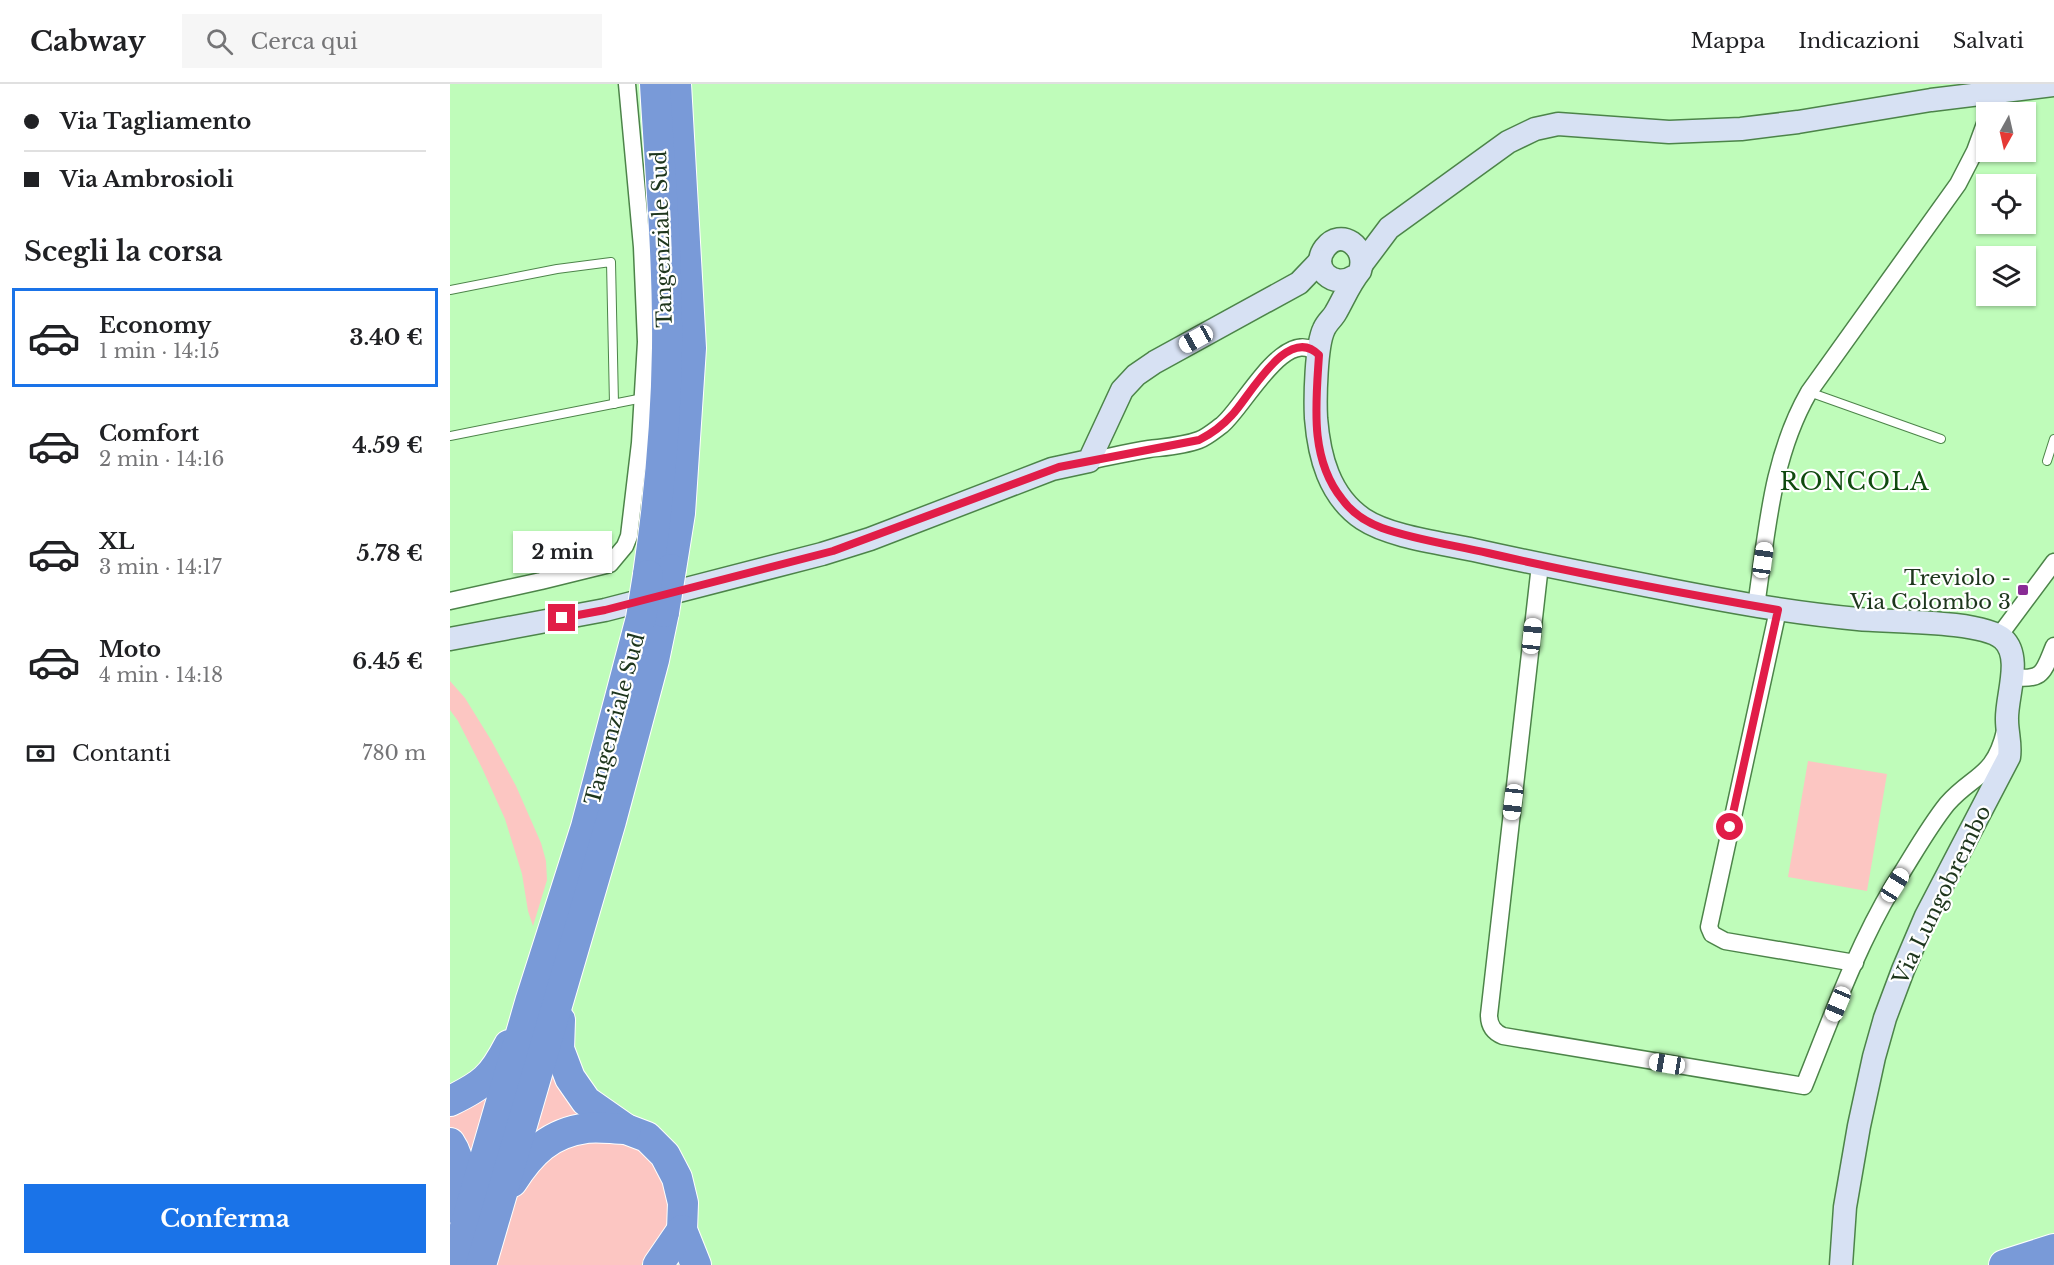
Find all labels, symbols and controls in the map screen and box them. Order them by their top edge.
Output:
search box [182,14,602,68]
text: Cabway [30,24,146,59]
icon: search [203,25,236,58]
text: Cerca qui [251,28,358,55]
text: Mappa [1690,28,1765,54]
text: Indicazioni [1798,28,1920,54]
text: Salvati [1953,28,2024,54]
north arrow [1976,102,2036,162]
map controls [1976,102,2036,306]
text: Via Tagliamento [60,108,251,135]
street label: Tangenziale Sud [646,150,678,328]
text: Via Ambrosioli [60,166,234,193]
button: locate [1976,174,2036,234]
text: Scegli la corsa [24,235,223,268]
button: layers [1976,246,2036,306]
icon: car [27,311,81,365]
text: Economy [99,312,211,339]
car [1176,322,1216,356]
text: 3.40 € [349,324,423,351]
text: 1 min · 14:15 [99,339,220,363]
icon: car [27,419,81,473]
text: Comfort [99,420,199,447]
text: 4.59 € [352,432,423,459]
text: 2 min · 14:16 [99,447,224,471]
district label: RONCOLA [1780,467,1930,496]
icon: car [27,527,81,581]
text: XL [99,528,134,555]
callout: 2 min [513,531,612,573]
text: 5.78 € [357,540,423,567]
text: 2 min [531,540,594,564]
car [1752,541,1774,579]
text: 3 min · 14:17 [99,555,222,579]
place label: Treviolo - Via Colombo 3 [1849,565,2011,615]
marker: Treviolo - Via Colombo 3 [2016,583,2030,597]
route end [548,604,575,631]
car [1521,617,1543,655]
street label: Tangenziale Sud [580,630,650,808]
icon: car [27,635,81,689]
text: Moto [99,636,161,663]
text: 6.45 € [352,648,423,675]
text: 4 min · 14:18 [99,663,223,687]
icon: cash [24,737,57,770]
text: Contanti [72,740,171,767]
text: 780 m [362,741,426,765]
car [1502,783,1524,821]
street label: Via Lungobrembo [1887,801,1997,990]
route start [1716,813,1743,840]
car [1878,865,1912,905]
car [1823,984,1853,1024]
car [1648,1052,1686,1076]
button: Conferma [24,1184,426,1253]

